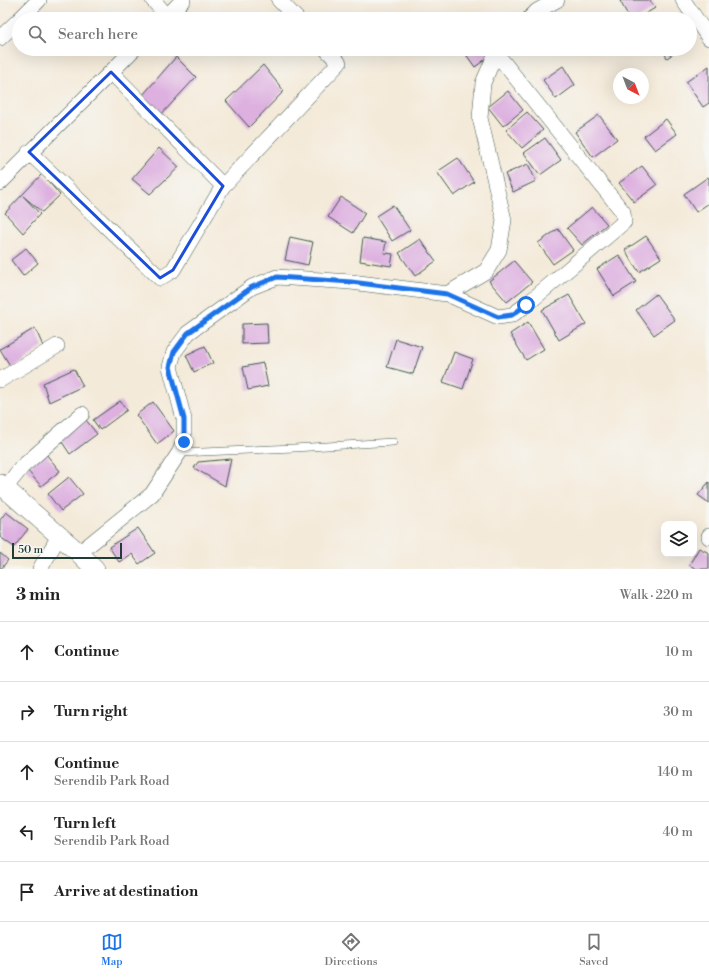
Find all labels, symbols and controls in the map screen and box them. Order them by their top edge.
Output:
search box [12,12,697,56]
icon: search [26,23,48,45]
text: Search here [58,25,138,44]
north arrow [613,68,649,104]
route start [517,296,535,314]
route end [175,433,193,451]
map controls [661,521,697,557]
button: layers [661,521,697,557]
scale bar [12,541,122,560]
text: 50 m [18,543,43,557]
text: 3 min [16,584,60,606]
text: Walk · 220 m [620,587,693,603]
icon: ahead [16,641,38,663]
text: Continue [54,642,119,661]
text: 10 m [665,644,693,660]
icon: right [16,701,38,723]
text: Turn right [54,702,128,721]
text: 30 m [663,704,693,720]
text: Continue [54,754,119,773]
icon: ahead [16,761,38,783]
text: 140 m [657,764,693,780]
text: Serendib Park Road [54,773,169,789]
text: Turn left [54,814,116,833]
icon: left [16,821,38,843]
text: 40 m [663,824,693,840]
text: Serendib Park Road [54,833,169,849]
icon: arrive [16,881,38,903]
text: Arrive at destination [54,882,198,901]
tab: Map [101,931,123,969]
tab: Directions [325,931,378,969]
tab: Saved [579,931,608,969]

